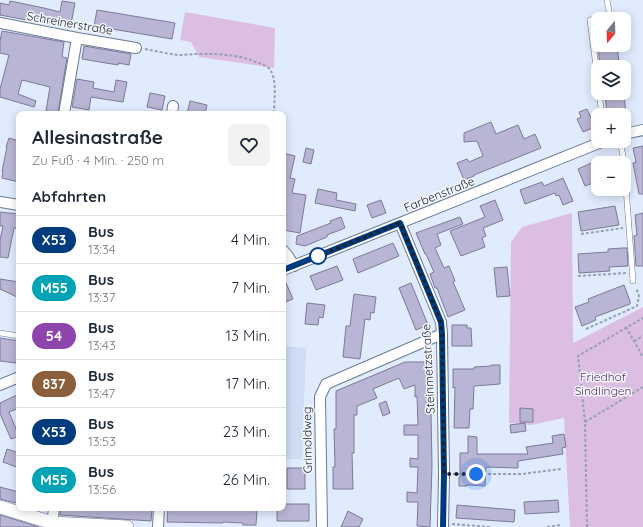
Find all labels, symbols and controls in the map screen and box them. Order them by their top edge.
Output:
street label: Schreinerstraße [26,8,115,38]
north arrow [591,12,631,52]
map controls [591,12,631,196]
button: layers [591,60,631,100]
button: + [591,108,631,148]
button: heart [228,124,270,166]
text: Allesinastraße [32,125,163,149]
text: Zu Fuß · 4 Min. · 250 m [32,152,164,168]
button: − [591,156,631,196]
street label: Farbenstraße [401,173,477,215]
text: Abfahrten [32,187,106,206]
text: Bus [88,222,114,241]
text: 4 Min. [231,230,270,249]
text: X53 [42,231,66,249]
text: 13:34 [88,241,116,257]
unlabelled marker [309,247,327,265]
text: Bus [88,270,114,289]
text: 7 Min. [231,278,270,297]
text: M55 [40,279,68,297]
text: 13:37 [88,289,116,305]
text: Bus [88,318,114,337]
street label: Steinmetzstraße [418,323,438,414]
text: 13 Min. [225,326,270,345]
text: 54 [46,327,62,345]
text: 13:43 [88,337,116,353]
text: Bus [88,366,114,385]
park label: Friedhof Sindlingen [575,369,631,398]
text: 17 Min. [226,374,270,393]
text: 837 [43,375,65,393]
text: 13:47 [88,385,115,401]
street label: Grimoldweg [299,406,315,474]
text: Bus [88,414,114,433]
text: 23 Min. [223,422,270,441]
text: X53 [42,423,66,441]
text: 13:53 [88,433,116,449]
text: Bus [88,462,114,481]
your location [466,464,486,484]
text: 26 Min. [223,470,270,489]
text: M55 [40,471,68,489]
text: 13:56 [88,481,116,497]

